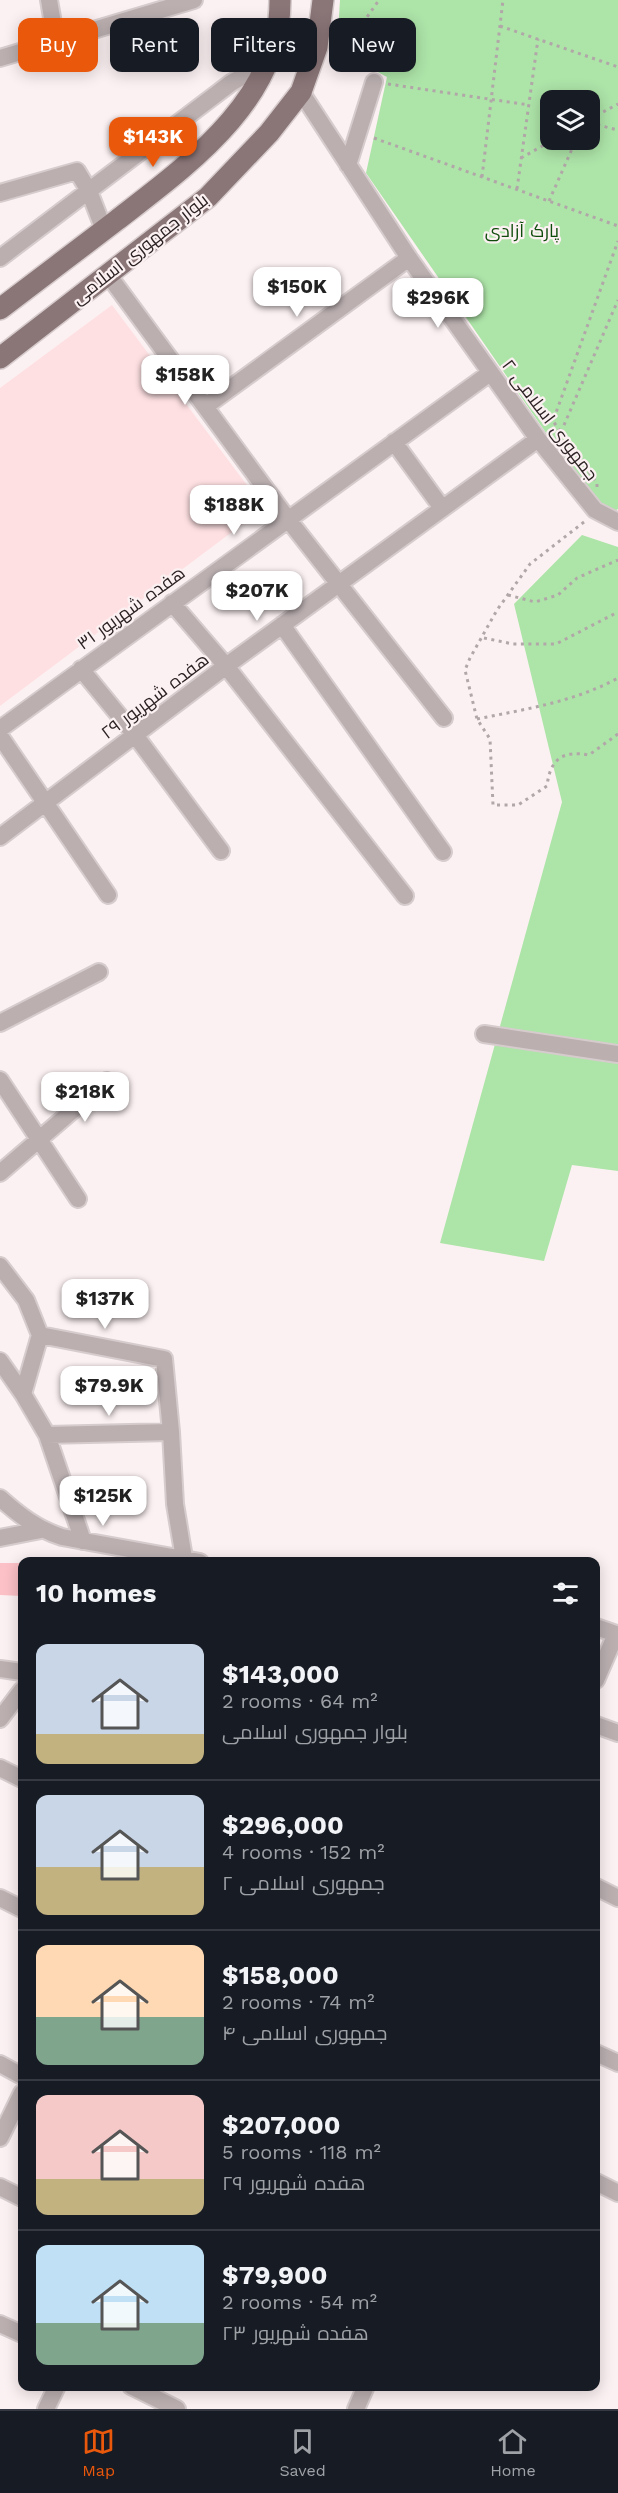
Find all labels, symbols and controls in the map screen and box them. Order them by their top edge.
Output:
chip: Buy [18,18,98,72]
chip: Rent [110,18,199,72]
chip: Filters [211,18,317,72]
chip: New [329,18,416,72]
map controls [540,90,600,150]
button: layers [540,90,600,150]
pin: $143K [111,117,195,168]
text: $143K [123,124,183,148]
street label: بلوار جمهوری اسلامی [67,189,213,309]
park label: پارک آزادی [485,220,559,243]
pin: $150K [255,267,339,318]
text: $150K [267,274,327,298]
pin: $296K [396,278,480,329]
text: $296K [406,285,470,309]
pin: $158K [143,355,227,406]
street label: جمهوری اسلامی ۲ [497,355,603,485]
text: $158K [155,362,215,386]
pin: $188K [192,485,276,536]
text: $188K [204,492,264,516]
street label: هفده شهریور ۳۱ [73,561,189,655]
pin: $207K [215,571,299,622]
text: $207K [225,578,289,602]
street label: هفده شهریور ۲۹ [97,648,213,744]
pin: $218K [43,1072,127,1123]
text: $218K [55,1079,115,1103]
pin: $137K [63,1279,147,1330]
text: $137K [76,1286,134,1310]
pin: $79.9K [60,1366,158,1417]
text: $79.9K [74,1373,144,1397]
pin: $125K [61,1476,145,1527]
text: $125K [74,1483,132,1507]
icon: filters [549,1577,582,1610]
text: 10 homes [36,1578,156,1608]
text: $143,000 [222,1659,340,1689]
icon: home [84,1668,156,1740]
text: 2 rooms · 64 m² [222,1689,378,1713]
text: بلوار جمهوری اسلامی [222,1720,408,1744]
text: $296,000 [222,1810,344,1840]
icon: home [84,1819,156,1891]
text: 4 rooms · 152 m² [222,1840,385,1864]
text: جمهوری اسلامی ۲ [222,1871,385,1895]
text: $158,000 [222,1960,339,1990]
icon: home [84,1969,156,2041]
text: 2 rooms · 74 m² [222,1990,375,2014]
text: جمهوری اسلامی ۴ [222,2021,387,2045]
text: $207,000 [222,2110,340,2140]
icon: home [84,2119,156,2191]
text: 5 rooms · 118 m² [222,2140,381,2164]
text: هفده شهریور ۲۹ [222,2171,366,2195]
text: $79,900 [222,2260,327,2290]
icon: home [84,2269,156,2341]
text: 2 rooms · 54 m² [222,2290,377,2314]
text: هفده شهریور ۲۳ [222,2321,369,2345]
tab: Map [82,2425,115,2480]
tab: Saved [279,2425,326,2480]
tab: Home [490,2425,536,2480]

